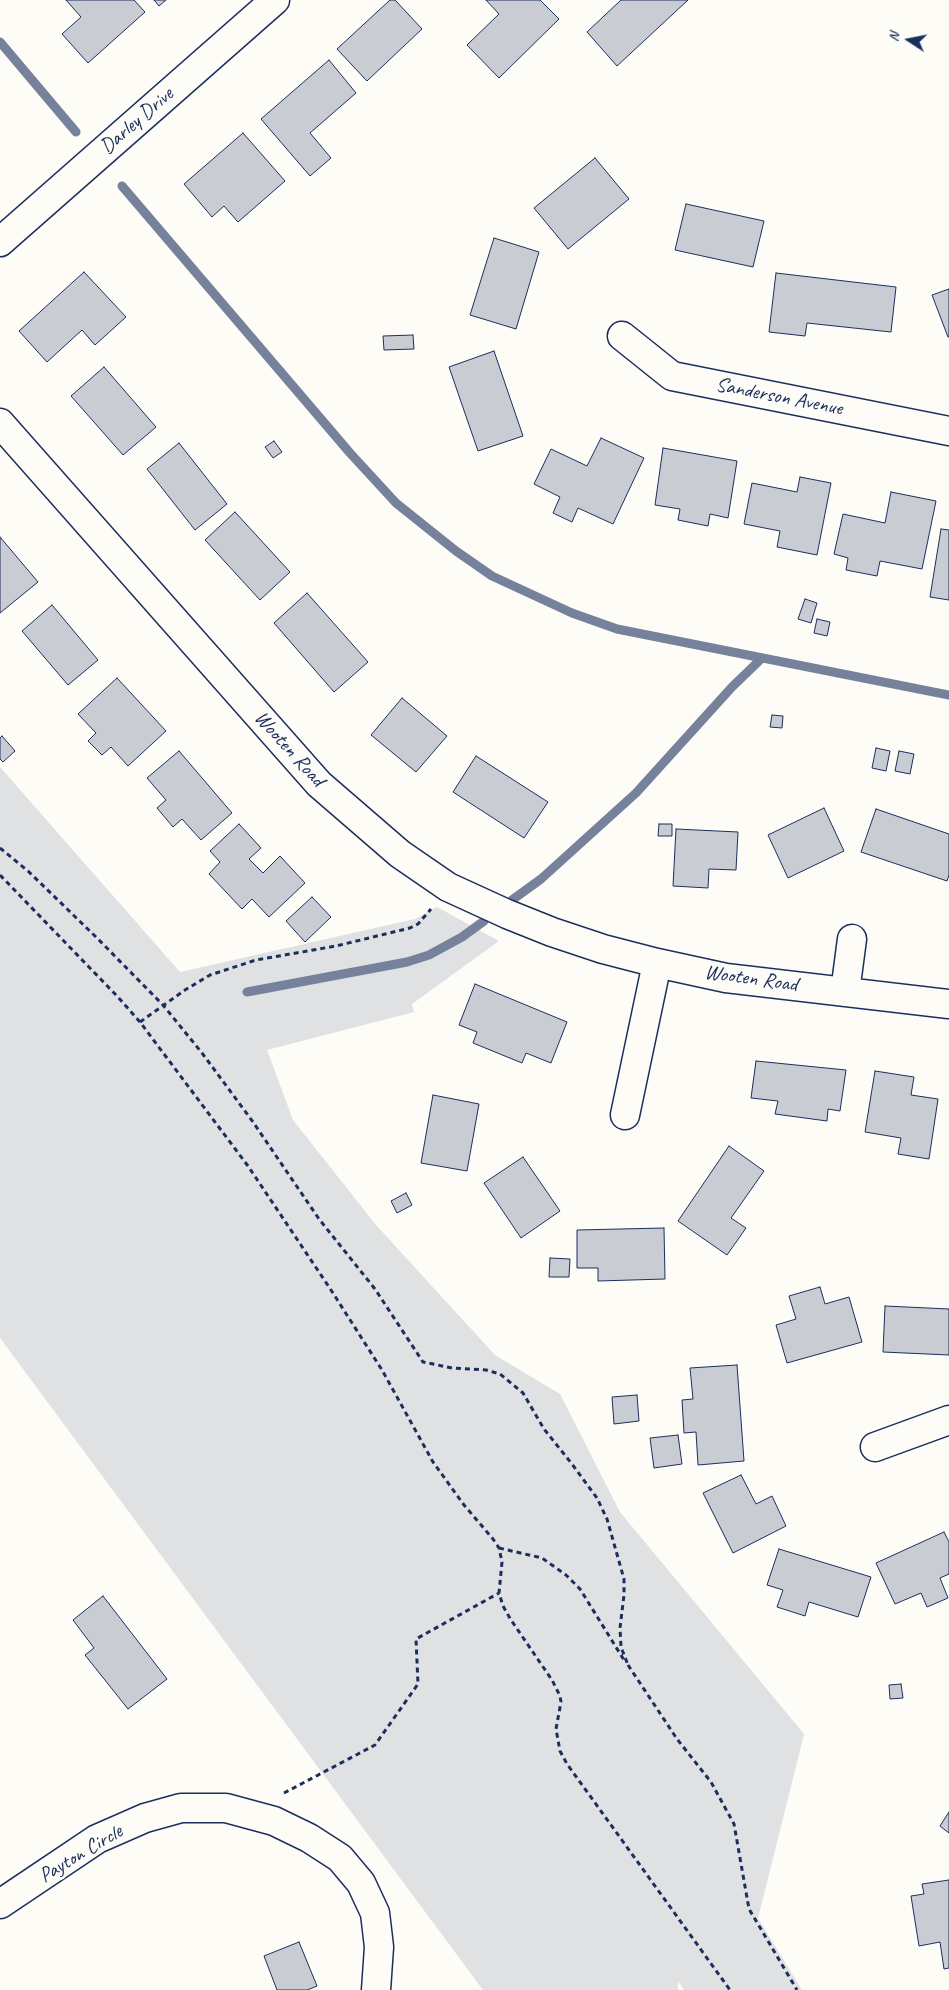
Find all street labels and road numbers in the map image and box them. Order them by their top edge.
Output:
street label: Darley Drive [95,82,179,160]
street label: Sanderson Avenue [713,372,845,422]
street label: Wooten Road [248,706,330,792]
street label: Wooten Road [703,960,799,998]
street label: Payton Circle [35,1819,127,1889]

